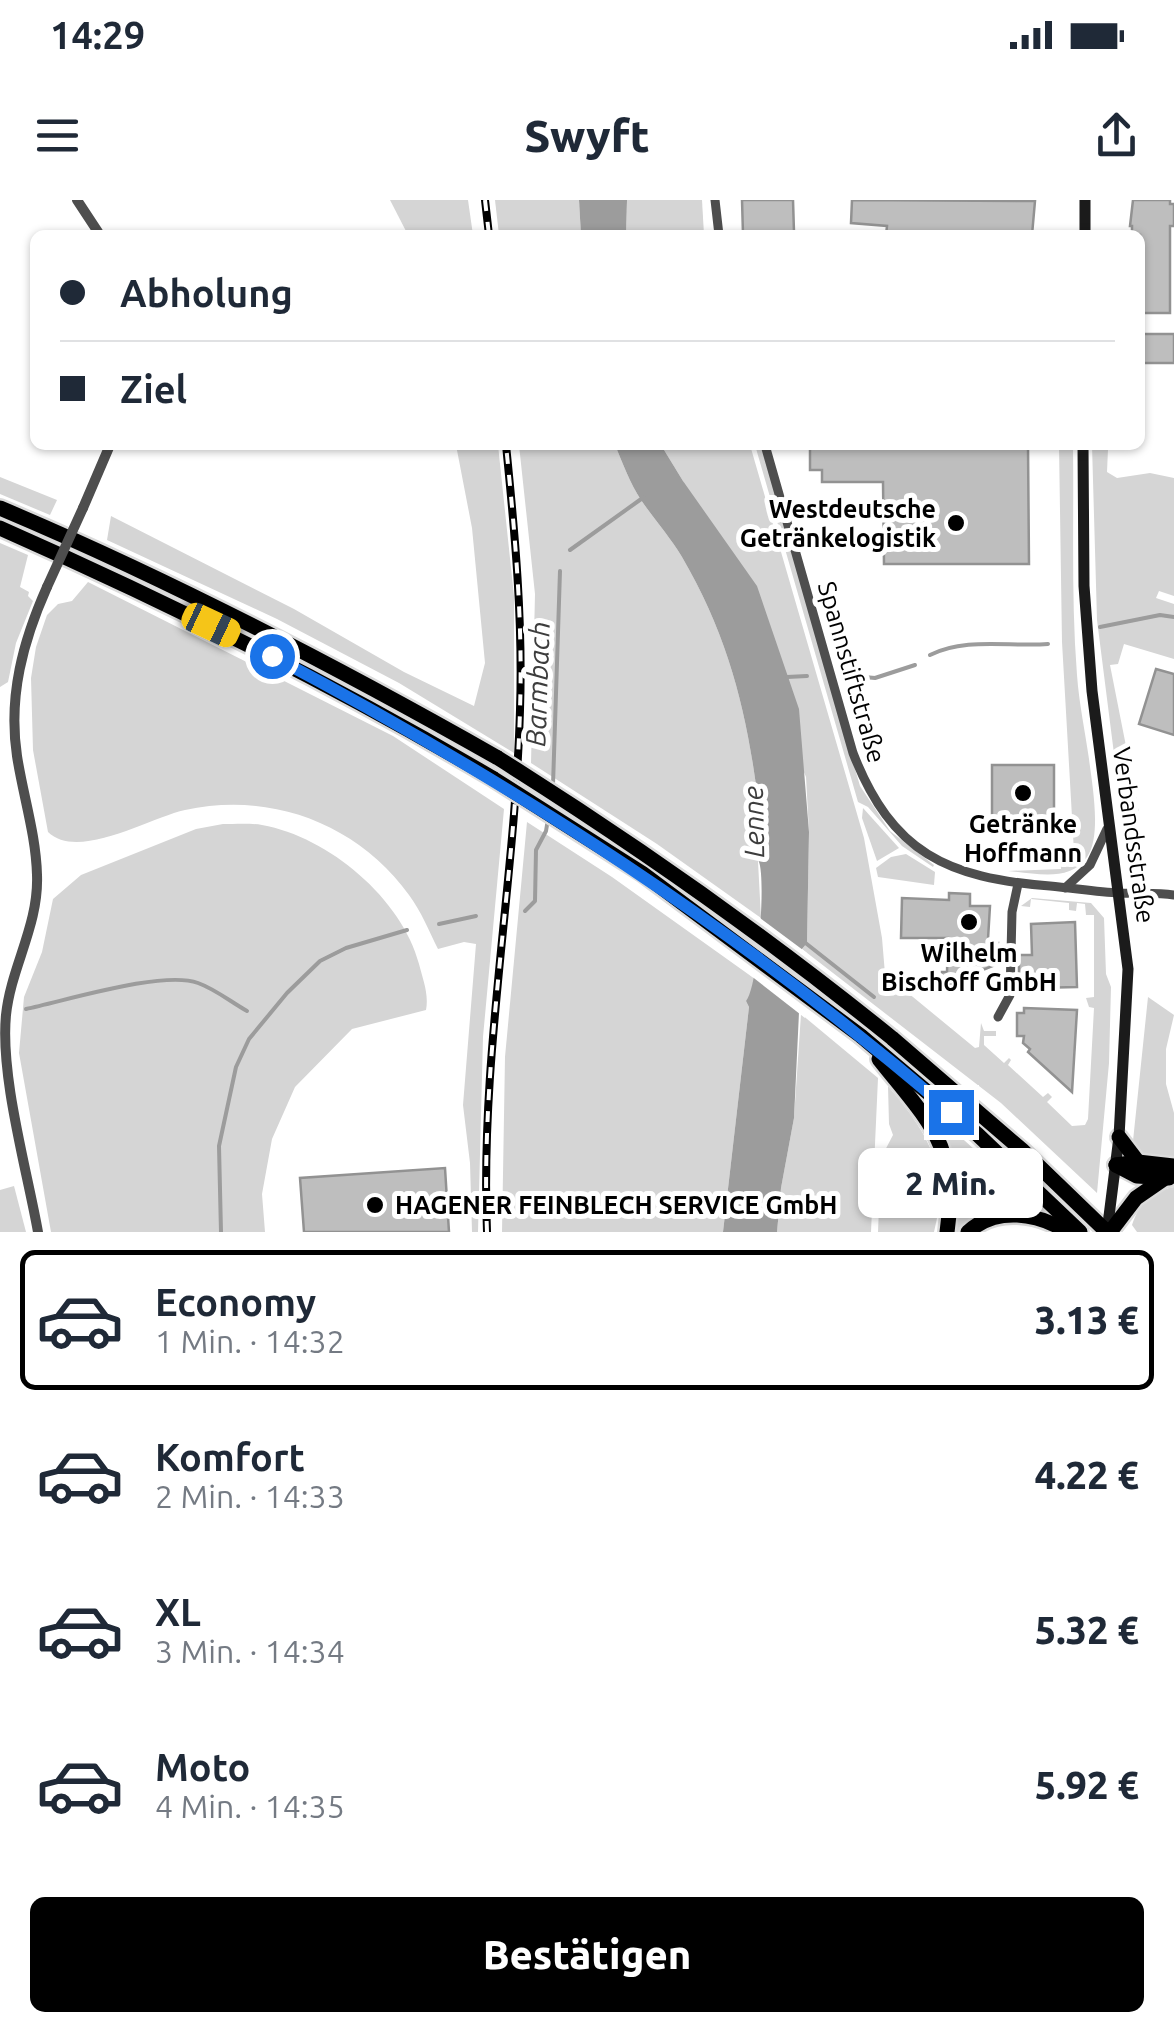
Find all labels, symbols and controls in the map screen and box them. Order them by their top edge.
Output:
text: 14:29 [50,14,145,56]
icon: menu [30,108,85,163]
icon: share [1089,108,1144,163]
text: Swyft [524,110,650,161]
text: Abholung [120,272,293,314]
text: Ziel [120,368,187,410]
place label: Westdeutsche Getränkelogistik [740,495,936,552]
marker: Westdeutsche Getränkelogistik [945,512,967,534]
street label: Spannstiftstraße [813,578,891,766]
car [177,599,245,651]
water label: Barmbach [519,621,555,747]
route start [250,634,295,679]
street label: Verbandsstraße [1108,745,1160,925]
marker: Getränke Hoffmann [1012,782,1034,804]
water label: Lenne [737,786,769,858]
place label: Getränke Hoffmann [964,810,1082,867]
marker: Wilhelm Bischoff GmbH [958,911,980,933]
place label: Wilhelm Bischoff GmbH [881,939,1057,996]
route end [929,1090,974,1135]
callout: 2 Min. [858,1147,1044,1217]
text: 2 Min. [905,1165,996,1201]
place label: HAGENER FEINBLECH SERVICE GmbH [395,1191,837,1219]
marker: HAGENER FEINBLECH SERVICE GmbH [364,1194,386,1216]
icon: car [35,1275,125,1365]
text: Economy [155,1281,316,1323]
text: 3.13 € [1035,1299,1139,1341]
text: 1 Min. · 14:32 [155,1323,345,1359]
icon: car [35,1430,125,1520]
text: Komfort [155,1436,305,1478]
text: 4.22 € [1035,1454,1139,1496]
text: 2 Min. · 14:33 [155,1478,345,1514]
icon: car [35,1585,125,1675]
text: XL [155,1591,201,1633]
text: 5.32 € [1035,1609,1139,1651]
text: 3 Min. · 14:34 [155,1633,345,1669]
icon: car [35,1740,125,1830]
text: Moto [155,1746,250,1788]
text: 5.92 € [1035,1764,1139,1806]
text: 4 Min. · 14:35 [155,1788,345,1824]
button: Bestätigen [30,1897,1144,2012]

